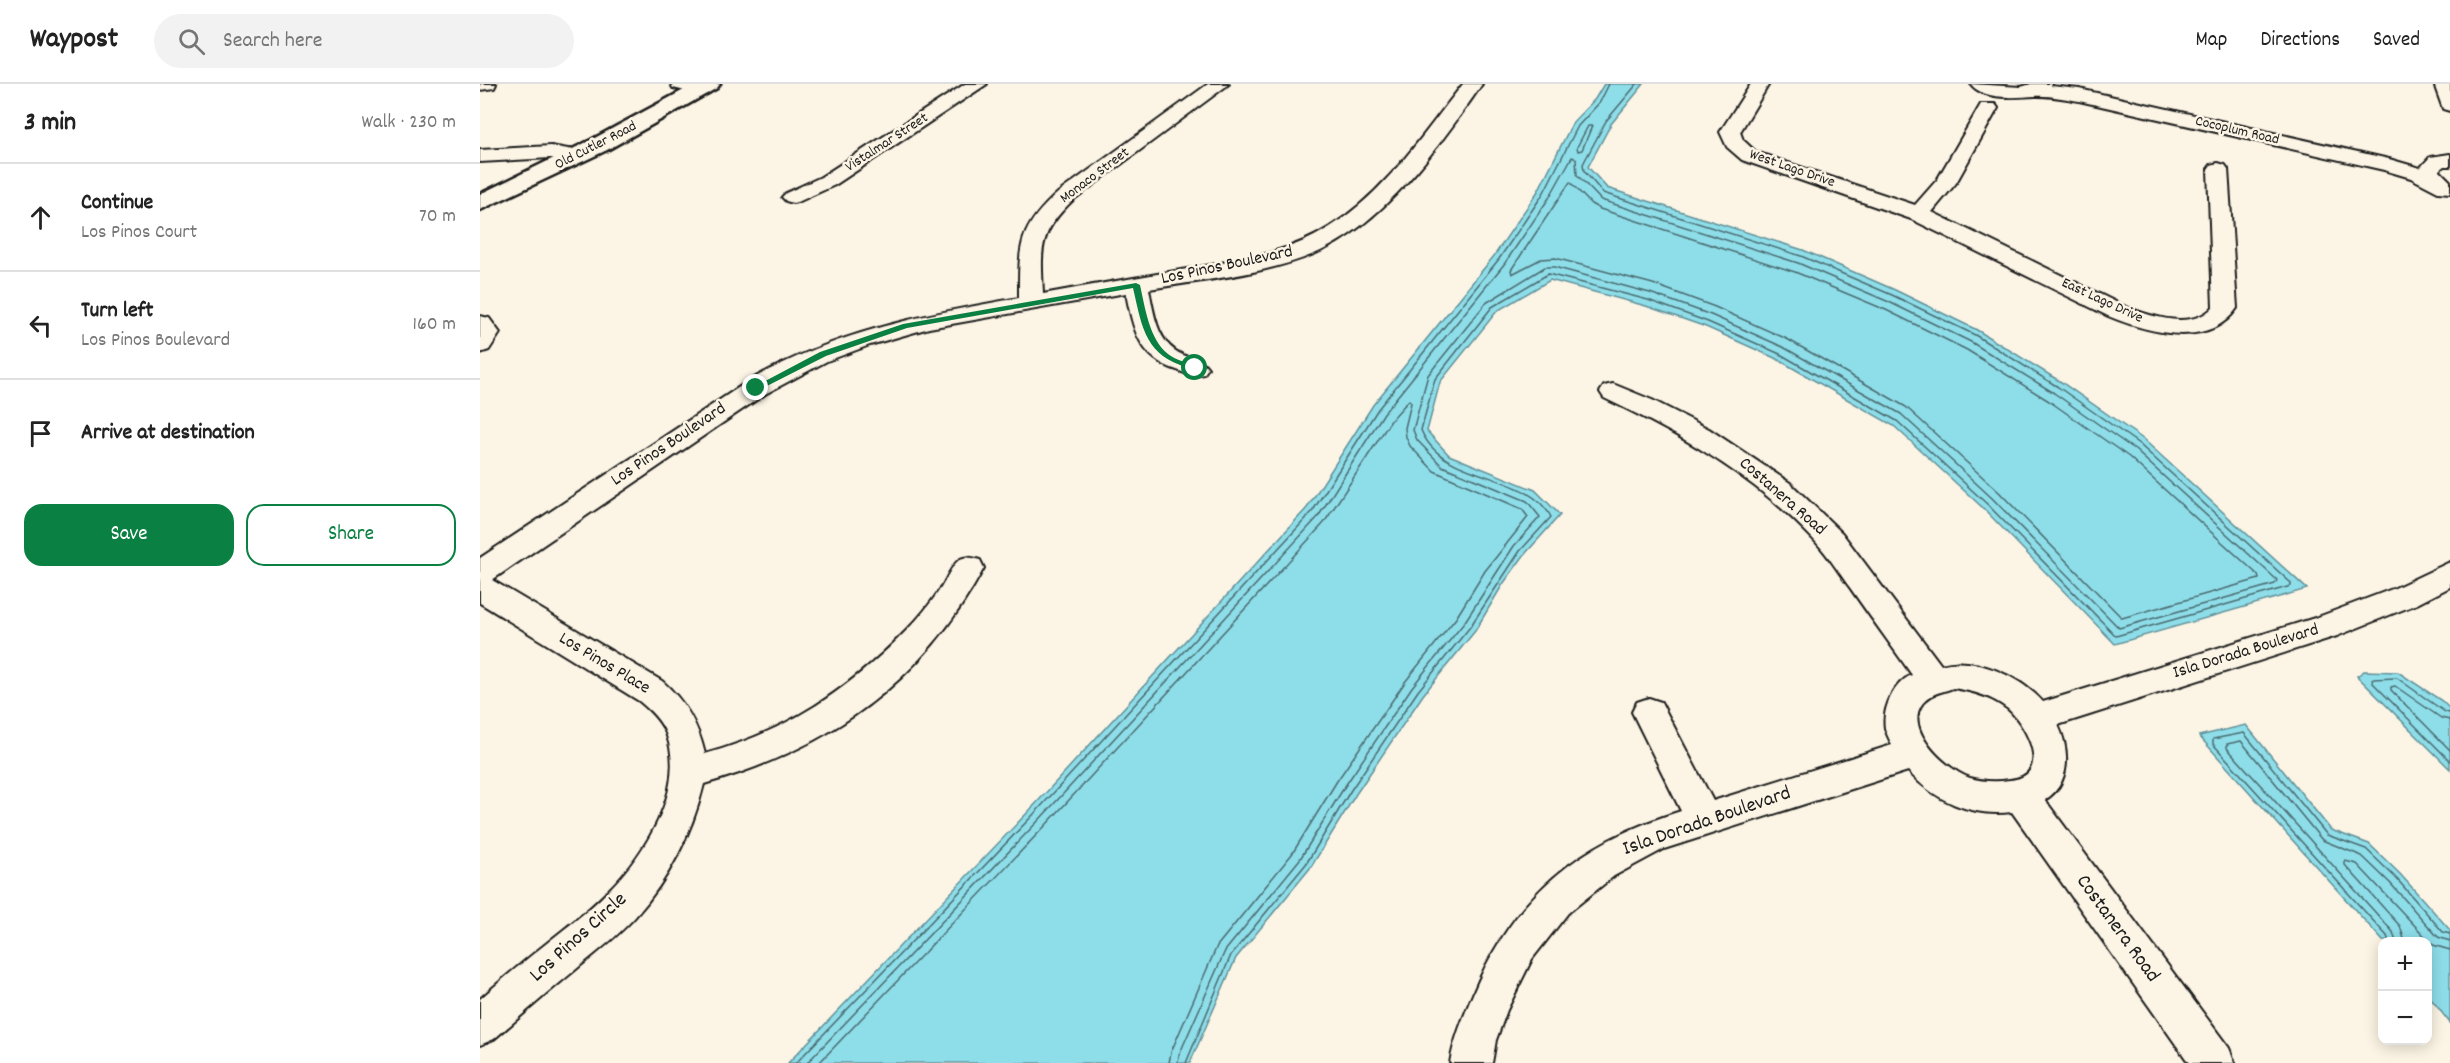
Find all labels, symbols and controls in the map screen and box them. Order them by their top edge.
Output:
search box [154,14,574,68]
text: Waypost [30,21,118,61]
icon: search [175,25,208,58]
text: Search here [223,26,322,57]
text: Map [2196,26,2227,56]
text: Directions [2260,26,2340,56]
text: Saved [2373,26,2420,56]
text: 3 min [24,105,76,142]
street label: Vistalmar Street [841,108,933,178]
text: Walk · 230 m [362,109,456,137]
street label: Cocoplum Road [2193,111,2281,151]
street label: Old Cutler Road [551,116,641,176]
street label: Monaco Street [1056,142,1135,209]
street label: West Lago Drive [1746,144,1838,194]
text: Continue [81,188,153,219]
icon: ahead [24,201,57,234]
text: 70 m [419,203,456,231]
text: Los Pinos Court [81,219,197,247]
street label: Los Pinos Boulevard [1159,240,1295,292]
street label: East Lago Drive [2058,272,2147,330]
text: Turn left [81,296,153,327]
icon: left [24,309,57,342]
text: 160 m [413,311,456,339]
text: Los Pinos Boulevard [81,327,230,355]
route start [1181,354,1207,380]
route end [742,374,768,400]
street label: Los Pinos Boulevard [606,397,732,493]
icon: arrive [24,417,57,450]
text: Arrive at destination [81,418,255,449]
street label: Costanera Road [1733,452,1831,542]
button: Save [24,504,234,566]
button: Share [246,504,456,566]
street label: Isla Dorada Boulevard [2170,618,2322,686]
street label: Los Pinos Place [554,627,654,701]
street label: Isla Dorada Boulevard [1619,779,1795,865]
street label: Costanera Road [2068,869,2166,989]
street label: Los Pinos Circle [523,886,635,990]
map controls [2378,937,2432,1045]
button: + [2378,937,2432,991]
button: − [2378,991,2432,1045]

